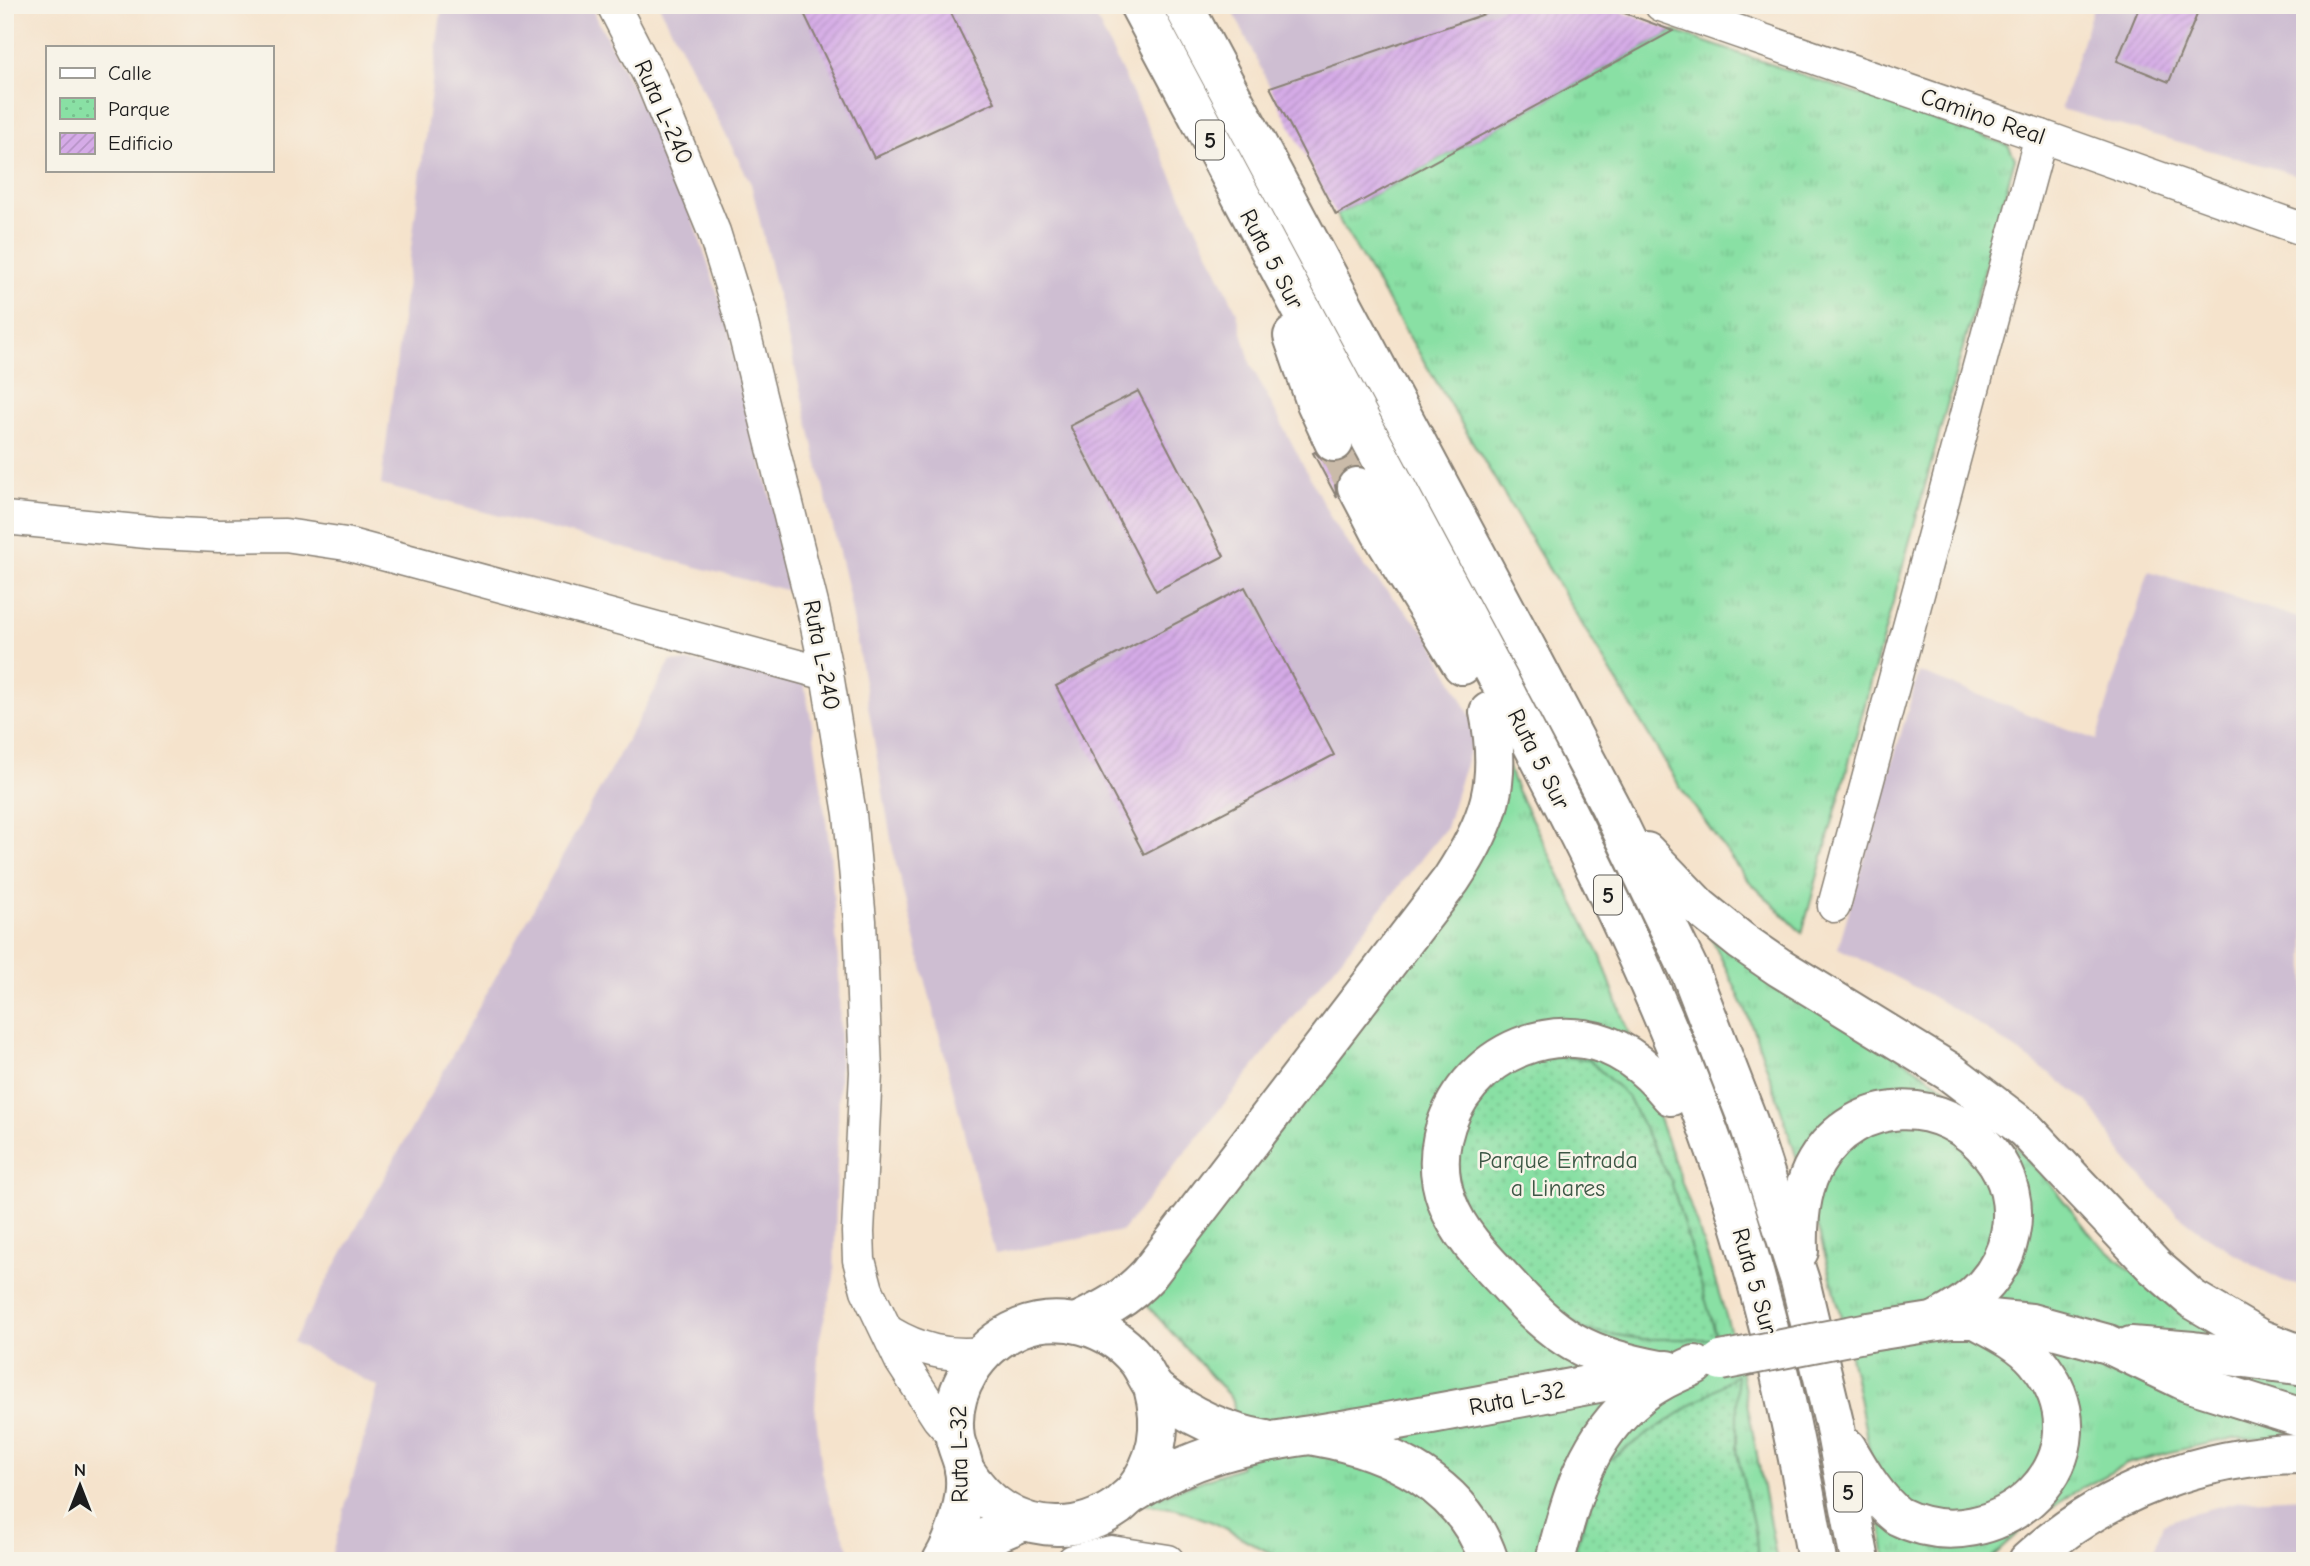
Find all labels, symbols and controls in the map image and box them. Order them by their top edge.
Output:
legend [46,46,273,172]
street label: Ruta L-240 [629,55,699,169]
text: Calle [108,61,151,85]
street label: Camino Real [1917,82,2049,150]
text: Parque [108,97,170,121]
road number: 5 [1196,120,1224,160]
text: Edificio [108,131,173,155]
street label: Ruta 5 Sur [1234,204,1310,314]
street label: Ruta L-240 [798,598,846,712]
street label: Ruta 5 Sur [1502,704,1576,814]
road number: 5 [1594,876,1622,914]
park label: Parque Entrada a Linares [1478,1146,1638,1202]
street label: Ruta 5 Sur [1726,1225,1784,1338]
street label: Ruta L-32 [1466,1375,1568,1421]
street label: Ruta L-32 [944,1405,974,1503]
north arrow [46,1450,116,1520]
text: N [74,1459,86,1481]
road number: 5 [1834,1472,1862,1512]

